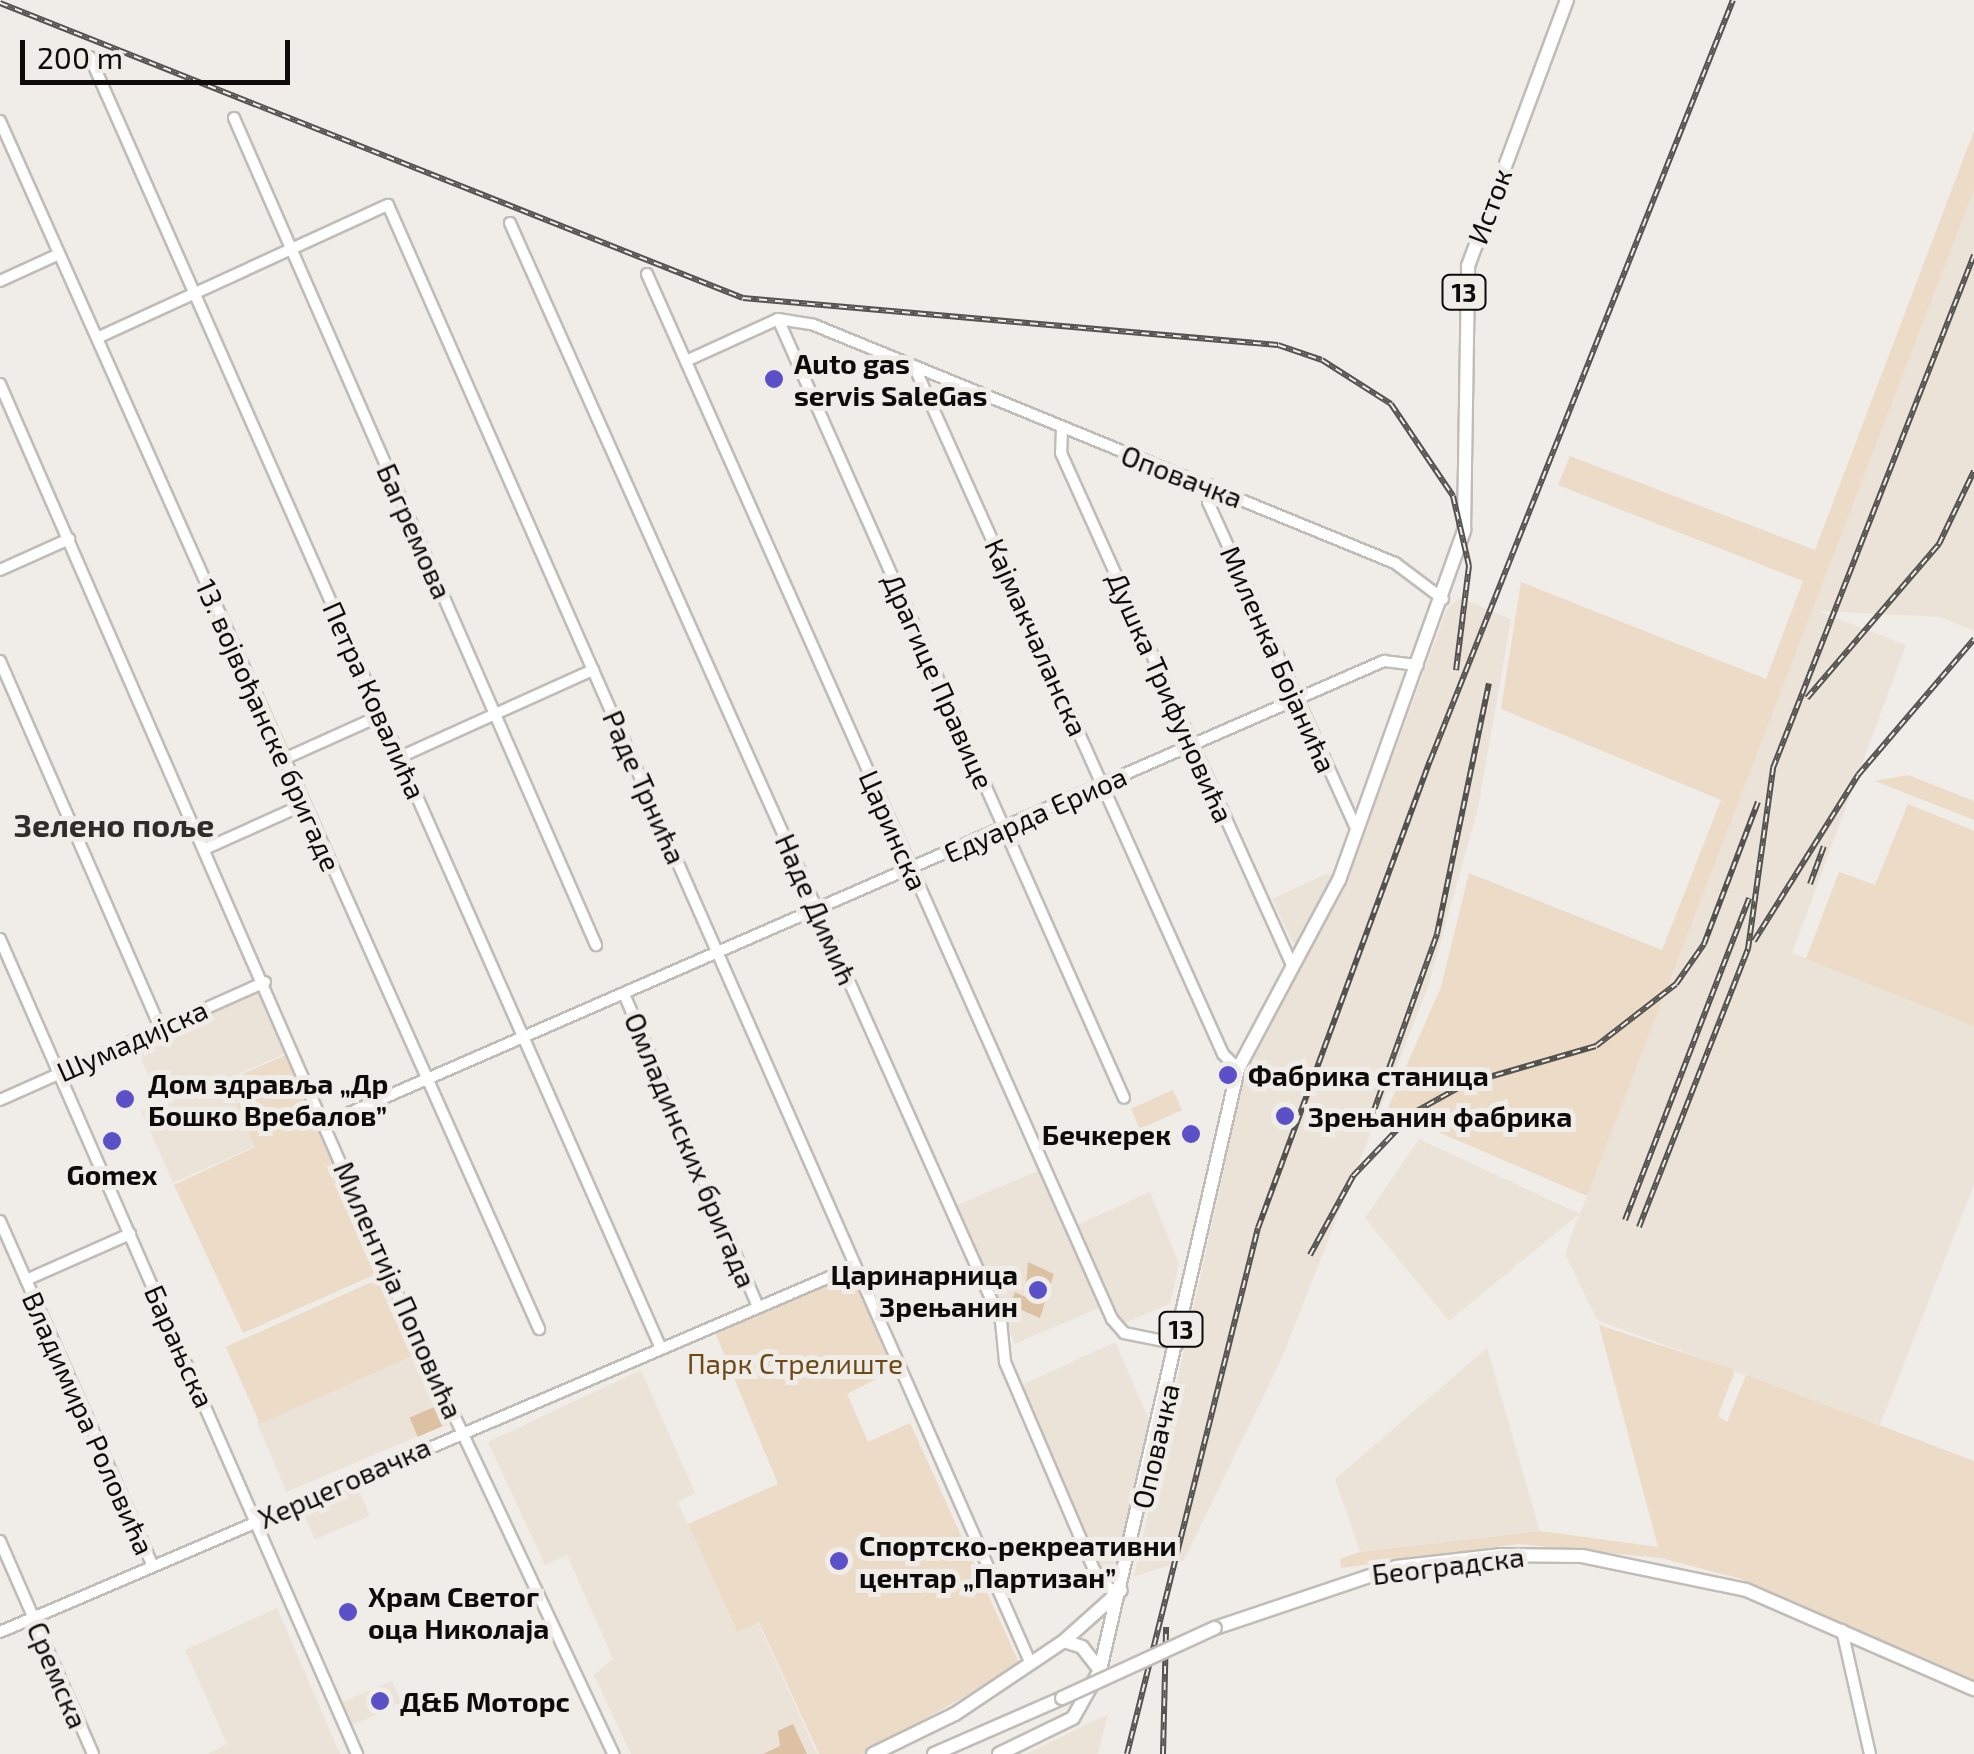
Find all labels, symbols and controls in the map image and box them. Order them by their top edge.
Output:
scale bar [25,20,295,82]
text: 200 m [37,39,123,75]
street label: Исток [1460,164,1518,248]
road number: 13 [1442,272,1486,312]
place label: Auto gas servis SaleGas [794,346,987,412]
marker: Auto gas servis SaleGas [763,368,785,390]
street label: Оповачка [1117,438,1247,514]
street label: Багремова [370,458,460,604]
street label: Кајмакчаланска [978,533,1096,741]
street label: Миленка Бојанића [1214,540,1344,778]
street label: Душка Трифуновића [1101,566,1241,828]
street label: Драгице Правице [876,568,1002,794]
street label: 13. војвођанске бригаде [189,574,349,876]
street label: Петра Ковалића [316,596,434,804]
street label: Раде Трнића [596,705,694,869]
street label: Едуарда Ериоа [938,759,1132,869]
street label: Царинска [853,765,935,895]
district label: Зелено поље [14,805,214,843]
street label: Наде Димић [769,828,865,990]
street label: Шумадијска [51,992,213,1088]
street label: Омладинских бригада [618,1007,764,1293]
place label: Фабрика станица [1248,1058,1489,1092]
marker: Фабрика станица [1217,1064,1239,1086]
place label: Дом здравља „Др Бошко Вребалов” [148,1066,388,1132]
marker: Дом здравља „Др Бошко Вребалов” [112,1086,138,1112]
place label: Зрењанин фабрика [1308,1099,1572,1133]
marker: Зрењанин фабрика [1272,1103,1298,1129]
place label: Бечкерек [1042,1117,1171,1151]
marker: Бечкерек [1180,1123,1202,1145]
marker: Gomex [101,1130,123,1152]
street label: Милентија Поповића [327,1156,471,1424]
place label: Gomex [67,1157,157,1191]
place label: Царинарница Зрењанин [831,1257,1018,1323]
street label: Барањска [138,1279,222,1413]
marker: Царинарница Зрењанин [1027,1279,1049,1301]
street label: Владимира Роловића [16,1286,162,1560]
road number: 13 [1158,1309,1204,1349]
park label: Парк Стрелиште [687,1346,903,1380]
street label: Оповачка [1124,1380,1186,1512]
street label: Херцеговачка [253,1429,435,1535]
place label: Спортско-рекреативни центар „Партизан” [859,1528,1177,1594]
street label: Београдска [1370,1539,1526,1591]
marker: Спортско-рекреативни центар „Партизан” [828,1550,850,1572]
place label: Храм Светог оца Николаја [368,1579,549,1645]
marker: Храм Светог оца Николаја [337,1601,359,1623]
street label: Сремска [21,1617,95,1733]
place label: Д&Б Моторс [400,1684,570,1718]
marker: Д&Б Моторс [369,1690,391,1712]

